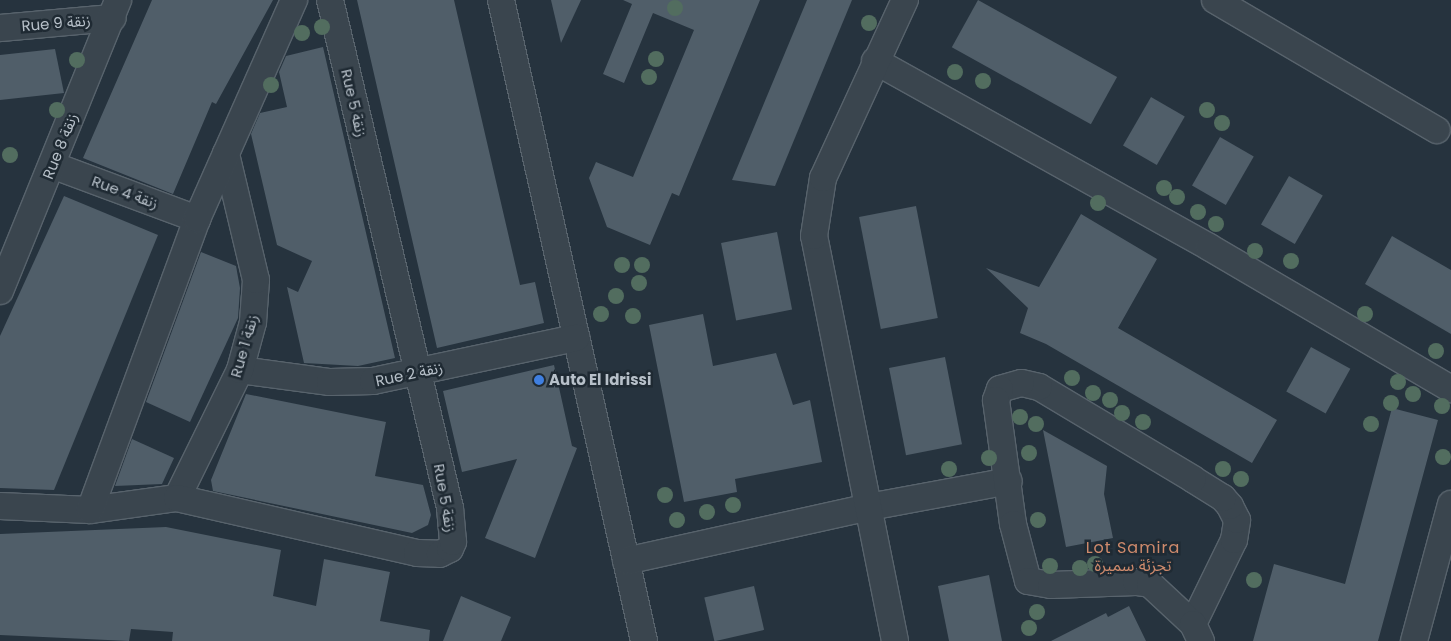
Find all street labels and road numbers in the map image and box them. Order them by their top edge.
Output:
street label: Rue 9 زنقة [21,11,91,35]
street label: Rue 5 زنقة [337,67,371,139]
street label: Rue 8 زنقة [39,111,81,181]
street label: Rue 4 زنقة [89,172,161,212]
street label: Rue 1 زنقة [226,312,262,380]
street label: Rue 2 زنقة [374,358,444,390]
street label: Rue 5 زنقة [430,462,460,534]

